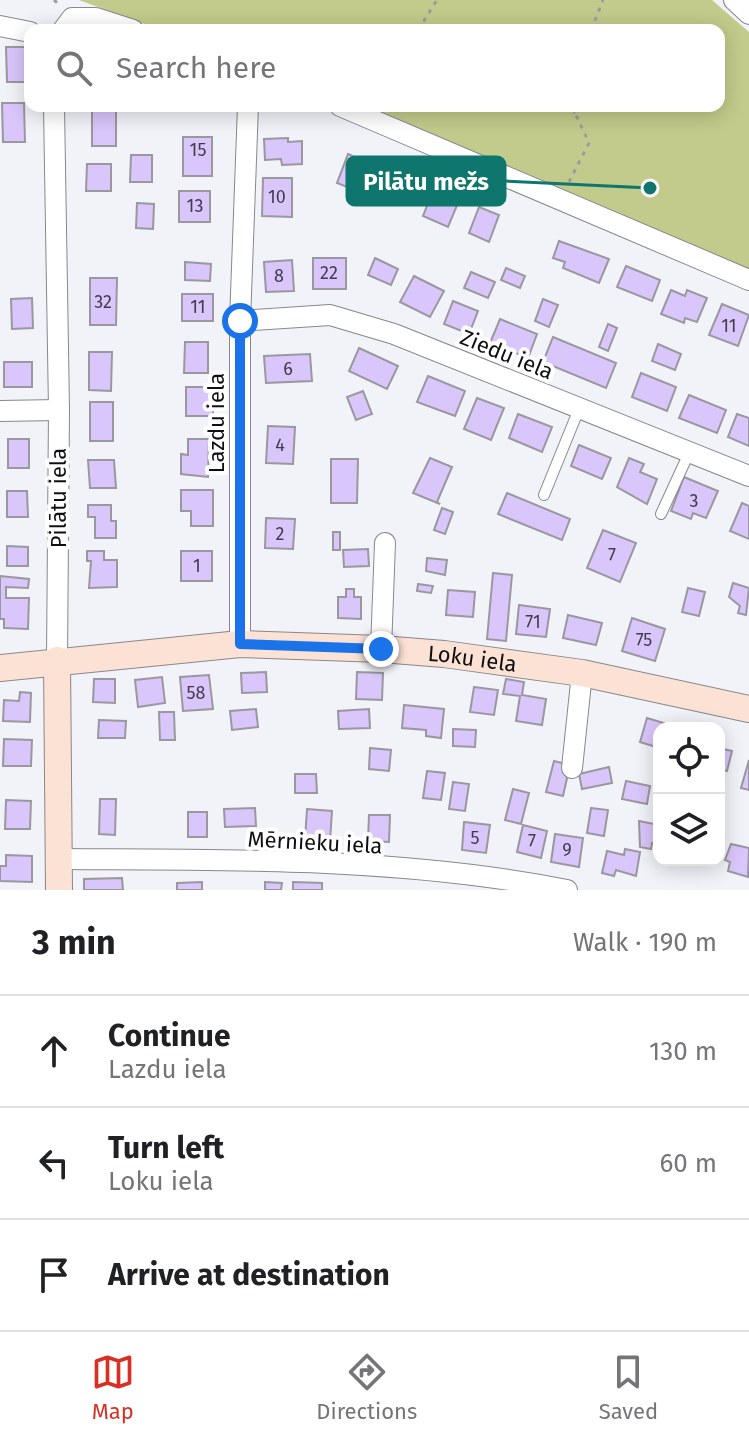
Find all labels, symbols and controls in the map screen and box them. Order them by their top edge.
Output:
search box [24,24,725,112]
icon: search [52,46,96,90]
text: Search here [116,50,276,86]
house number: 15 [190,139,206,161]
callout: Pilātu mežs [347,157,505,205]
text: Pilātu mežs [363,168,489,196]
house number: 10 [268,186,286,208]
house number: 13 [187,195,203,217]
house number: 22 [320,262,338,284]
house number: 8 [274,265,284,287]
house number: 32 [94,291,112,313]
house number: 11 [190,296,206,318]
route start [222,303,258,339]
house number: 11 [721,315,737,337]
street label: Ziedu iela [456,324,557,385]
house number: 6 [283,358,293,380]
street label: Lazdu iela [203,373,230,473]
house number: 4 [275,434,285,456]
street label: Pilātu iela [45,448,72,548]
house number: 3 [690,490,698,512]
house number: 2 [276,523,285,545]
house number: 7 [608,544,616,566]
house number: 1 [193,555,201,577]
house number: 71 [525,611,541,633]
house number: 75 [636,629,652,651]
route end [363,631,399,667]
street label: Loku iela [427,640,518,678]
house number: 58 [187,682,206,704]
map controls [653,722,725,866]
button: locate [653,722,725,794]
button: layers [653,794,725,866]
street label: Mērnieku iela [247,825,383,860]
house number: 5 [470,827,480,849]
house number: 7 [528,830,536,852]
house number: 9 [562,839,572,861]
text: 3 min [32,922,116,963]
text: Walk · 190 m [573,927,717,958]
text: Continue [108,1018,231,1054]
icon: ahead [32,1029,76,1073]
text: 130 m [649,1036,717,1067]
text: Lazdu iela [108,1054,227,1085]
text: Turn left [108,1130,224,1166]
icon: left [32,1141,76,1185]
text: 60 m [659,1148,717,1179]
text: Loku iela [108,1166,214,1197]
icon: arrive [32,1253,76,1297]
text: Arrive at destination [108,1257,390,1293]
tab: Map [91,1350,135,1425]
tab: Directions [316,1350,417,1425]
tab: Saved [599,1350,658,1425]

